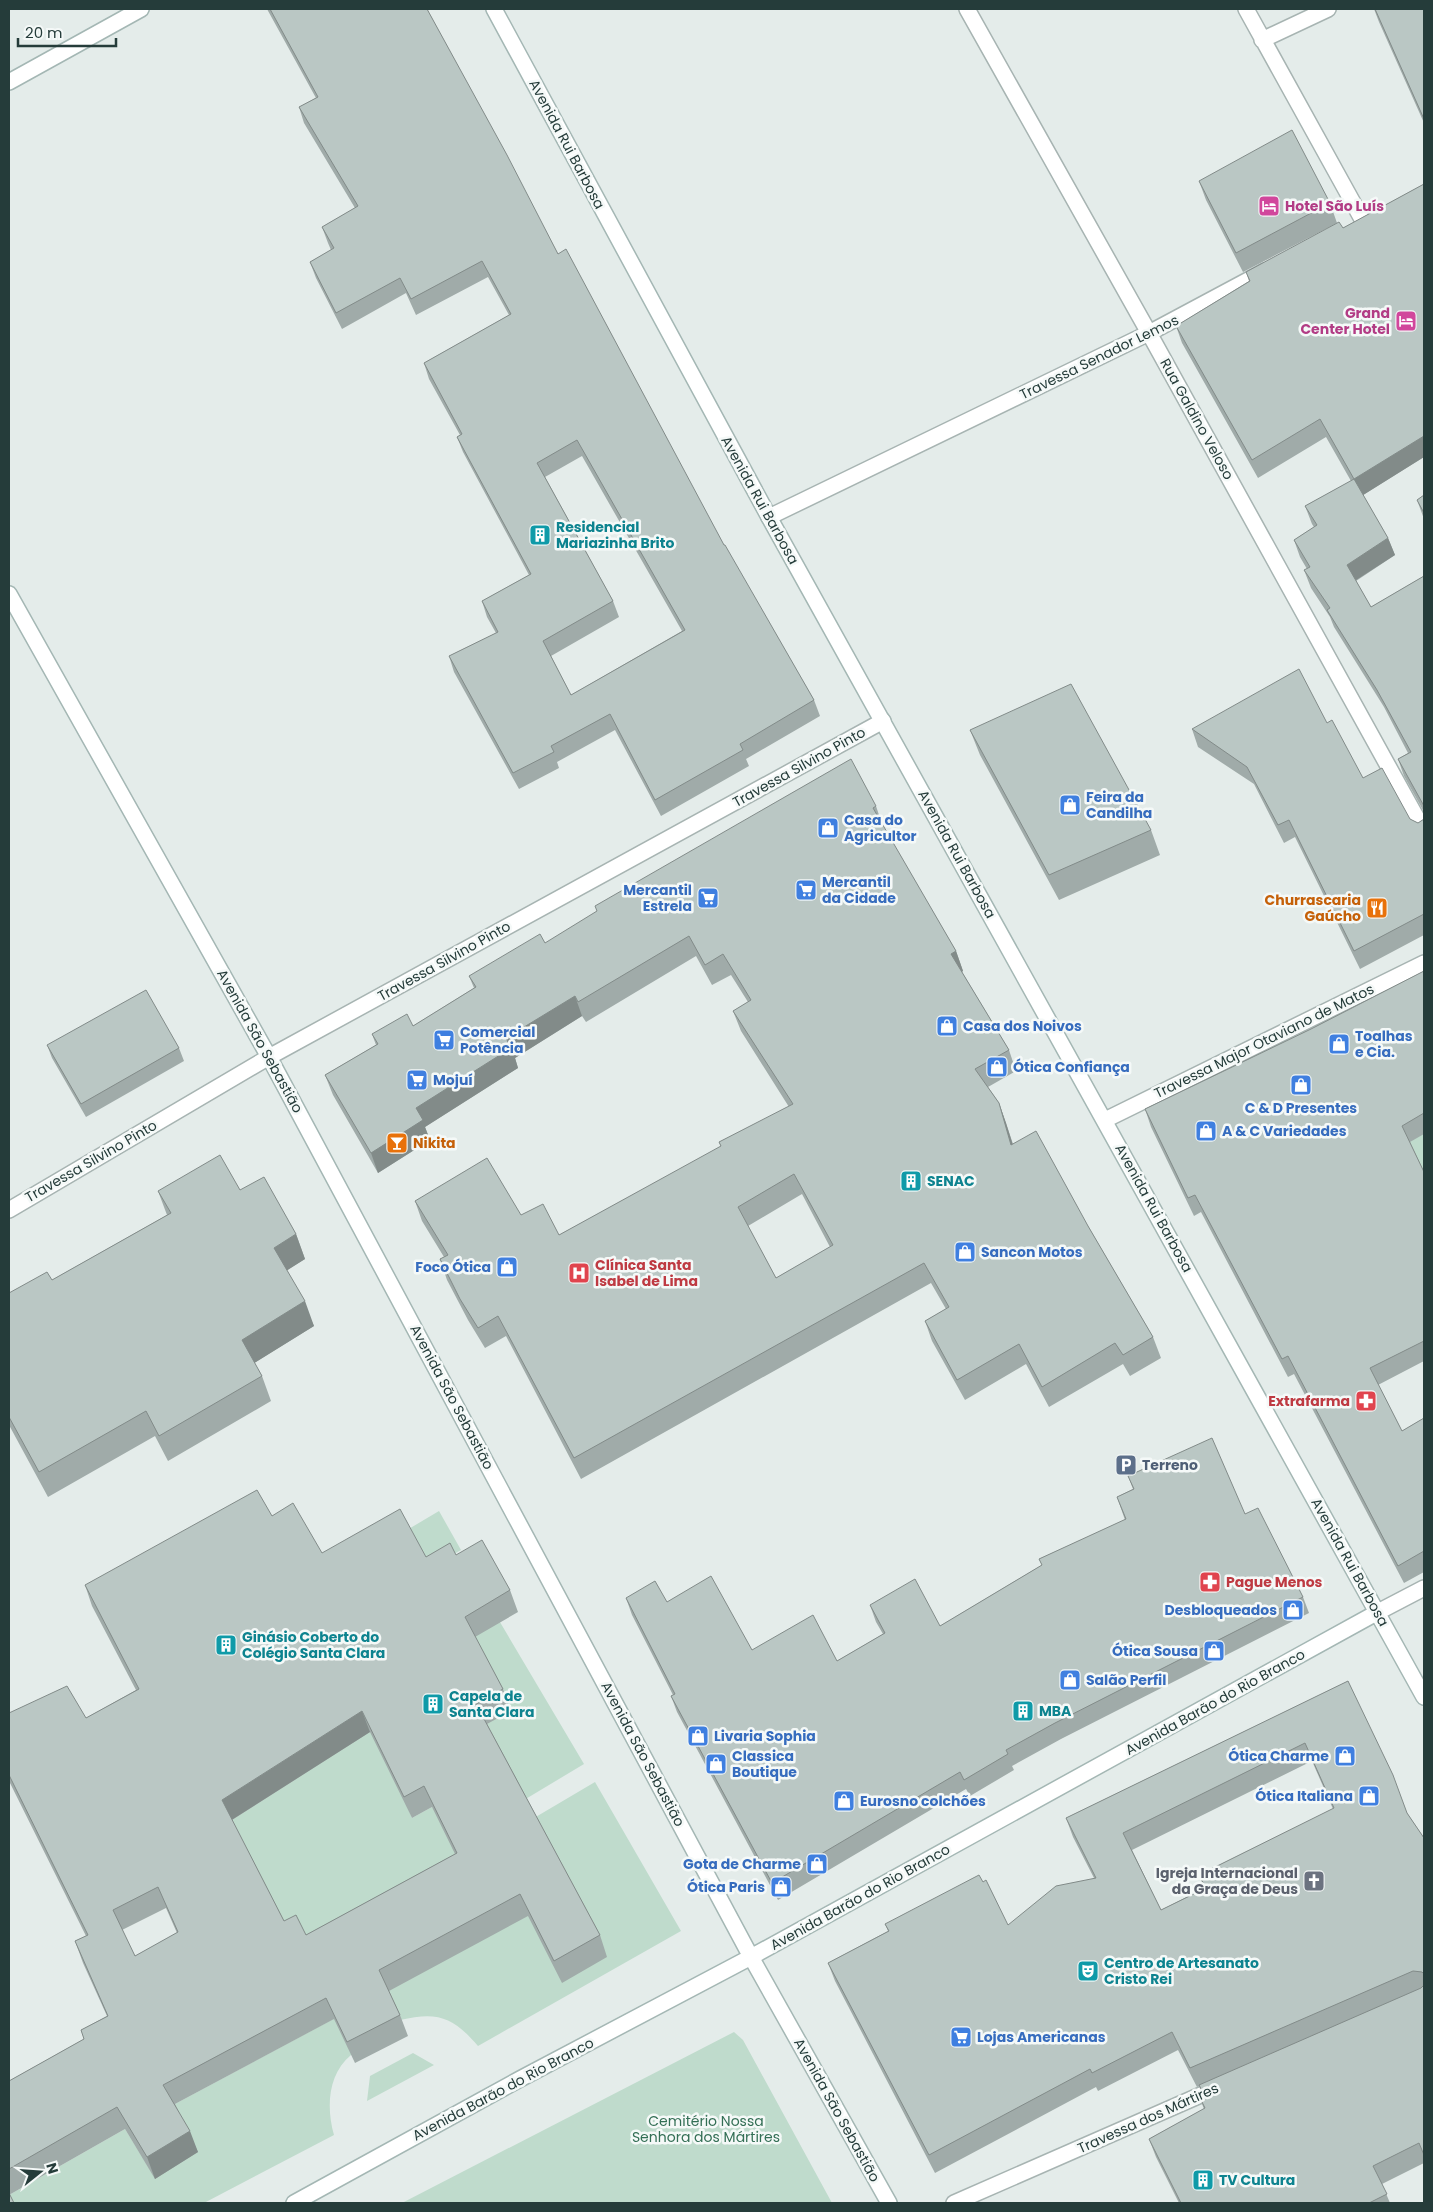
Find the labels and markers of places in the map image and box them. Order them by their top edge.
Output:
hotel icon: Hotel São Luís [1257,194,1281,218]
place label: Hotel São Luís [1285,196,1384,216]
place label: Grand Center Hotel [1300,303,1390,339]
hotel icon: Grand Center Hotel [1394,309,1418,333]
place label: Residencial Mariazinha Brito [556,517,674,553]
building icon: Residencial Mariazinha Brito [528,523,552,547]
place label: Feira da Candilha [1086,787,1152,823]
shop icon: Feira da Candilha [1058,793,1082,817]
place label: Casa do Agricultor [844,810,917,846]
shop icon: Casa do Agricultor [816,816,840,840]
place label: Mercantil da Cidade [822,872,896,908]
supermarket icon: Mercantil da Cidade [794,878,818,902]
place label: Mercantil Estrela [623,880,692,916]
supermarket icon: Mercantil Estrela [696,886,720,910]
place label: Churrascaria Gaúcho [1265,890,1361,926]
restaurant icon: Churrascaria Gaúcho [1365,896,1389,920]
shop icon: Casa dos Noivos [935,1014,959,1038]
place label: Casa dos Noivos [963,1016,1082,1036]
place label: Comercial Potência [460,1022,535,1058]
place label: Toalhas e Cia. [1355,1026,1413,1062]
supermarket icon: Comercial Potência [432,1028,456,1052]
shop icon: Toalhas e Cia. [1327,1032,1351,1056]
shop icon: Ótica Confiança [985,1055,1009,1079]
place label: Ótica Confiança [1013,1057,1130,1077]
supermarket icon: Mojuí [405,1068,429,1092]
place label: Mojuí [433,1070,473,1090]
shop icon: C & D Presentes [1289,1073,1313,1097]
place label: C & D Presentes [1245,1098,1357,1118]
shop icon: A & C Variedades [1194,1119,1218,1143]
place label: A & C Variedades [1222,1121,1347,1141]
bar icon: Nikita [385,1131,409,1155]
place label: Nikita [413,1133,456,1153]
building icon: SENAC [899,1169,923,1193]
place label: SENAC [927,1171,975,1191]
shop icon: Sancon Motos [953,1240,977,1264]
place label: Sancon Motos [981,1242,1083,1262]
shop icon: Foco Ótica [495,1255,519,1279]
place label: Clínica Santa Isabel de Lima [595,1255,698,1291]
place label: Foco Ótica [415,1257,491,1277]
hospital icon: Clínica Santa Isabel de Lima [567,1261,591,1285]
pharmacy icon: Extrafarma [1354,1389,1378,1413]
place label: Extrafarma [1268,1391,1350,1411]
parking icon: Terreno [1114,1453,1138,1477]
place label: Terreno [1142,1455,1198,1475]
pharmacy icon: Pague Menos [1198,1570,1222,1594]
place label: Pague Menos [1226,1572,1323,1592]
shop icon: Desbloqueados [1281,1598,1305,1622]
place label: Desbloqueados [1165,1600,1277,1620]
place label: Ginásio Coberto do Colégio Santa Clara [242,1627,385,1663]
building icon: Ginásio Coberto do Colégio Santa Clara [214,1633,238,1657]
shop icon: Ótica Sousa [1202,1639,1226,1663]
place label: Ótica Sousa [1112,1641,1198,1661]
shop icon: Salão Perfil [1058,1668,1082,1692]
place label: Salão Perfil [1086,1670,1166,1690]
place label: Capela de Santa Clara [449,1686,535,1722]
building icon: Capela de Santa Clara [421,1692,445,1716]
building icon: MBA [1011,1699,1035,1723]
place label: MBA [1039,1701,1072,1721]
shop icon: Livaria Sophia [686,1724,710,1748]
place label: Livaria Sophia [714,1726,816,1746]
shop icon: Ótica Charme [1333,1744,1357,1768]
place label: Classica Boutique [732,1746,797,1782]
place label: Ótica Charme [1228,1746,1329,1766]
shop icon: Classica Boutique [704,1752,728,1776]
shop icon: Ótica Italiana [1357,1784,1381,1808]
place label: Ótica Italiana [1255,1786,1353,1806]
shop icon: Eurosno colchões [832,1789,856,1813]
place label: Eurosno colchões [860,1791,986,1811]
shop icon: Gota de Charme [805,1852,829,1876]
place label: Gota de Charme [683,1854,801,1874]
place label: Igreja Internacional da Graça de Deus [1156,1863,1298,1899]
church icon: Igreja Internacional da Graça de Deus [1302,1869,1326,1893]
shop icon: Ótica Paris [769,1875,793,1899]
place label: Ótica Paris [687,1877,765,1897]
place label: Centro de Artesanato Cristo Rei [1104,1953,1259,1989]
theatre icon: Centro de Artesanato Cristo Rei [1076,1959,1100,1983]
supermarket icon: Lojas Americanas [949,2025,973,2049]
place label: Lojas Americanas [977,2027,1106,2047]
building icon: TV Cultura [1191,2168,1215,2192]
place label: TV Cultura [1219,2170,1295,2190]

